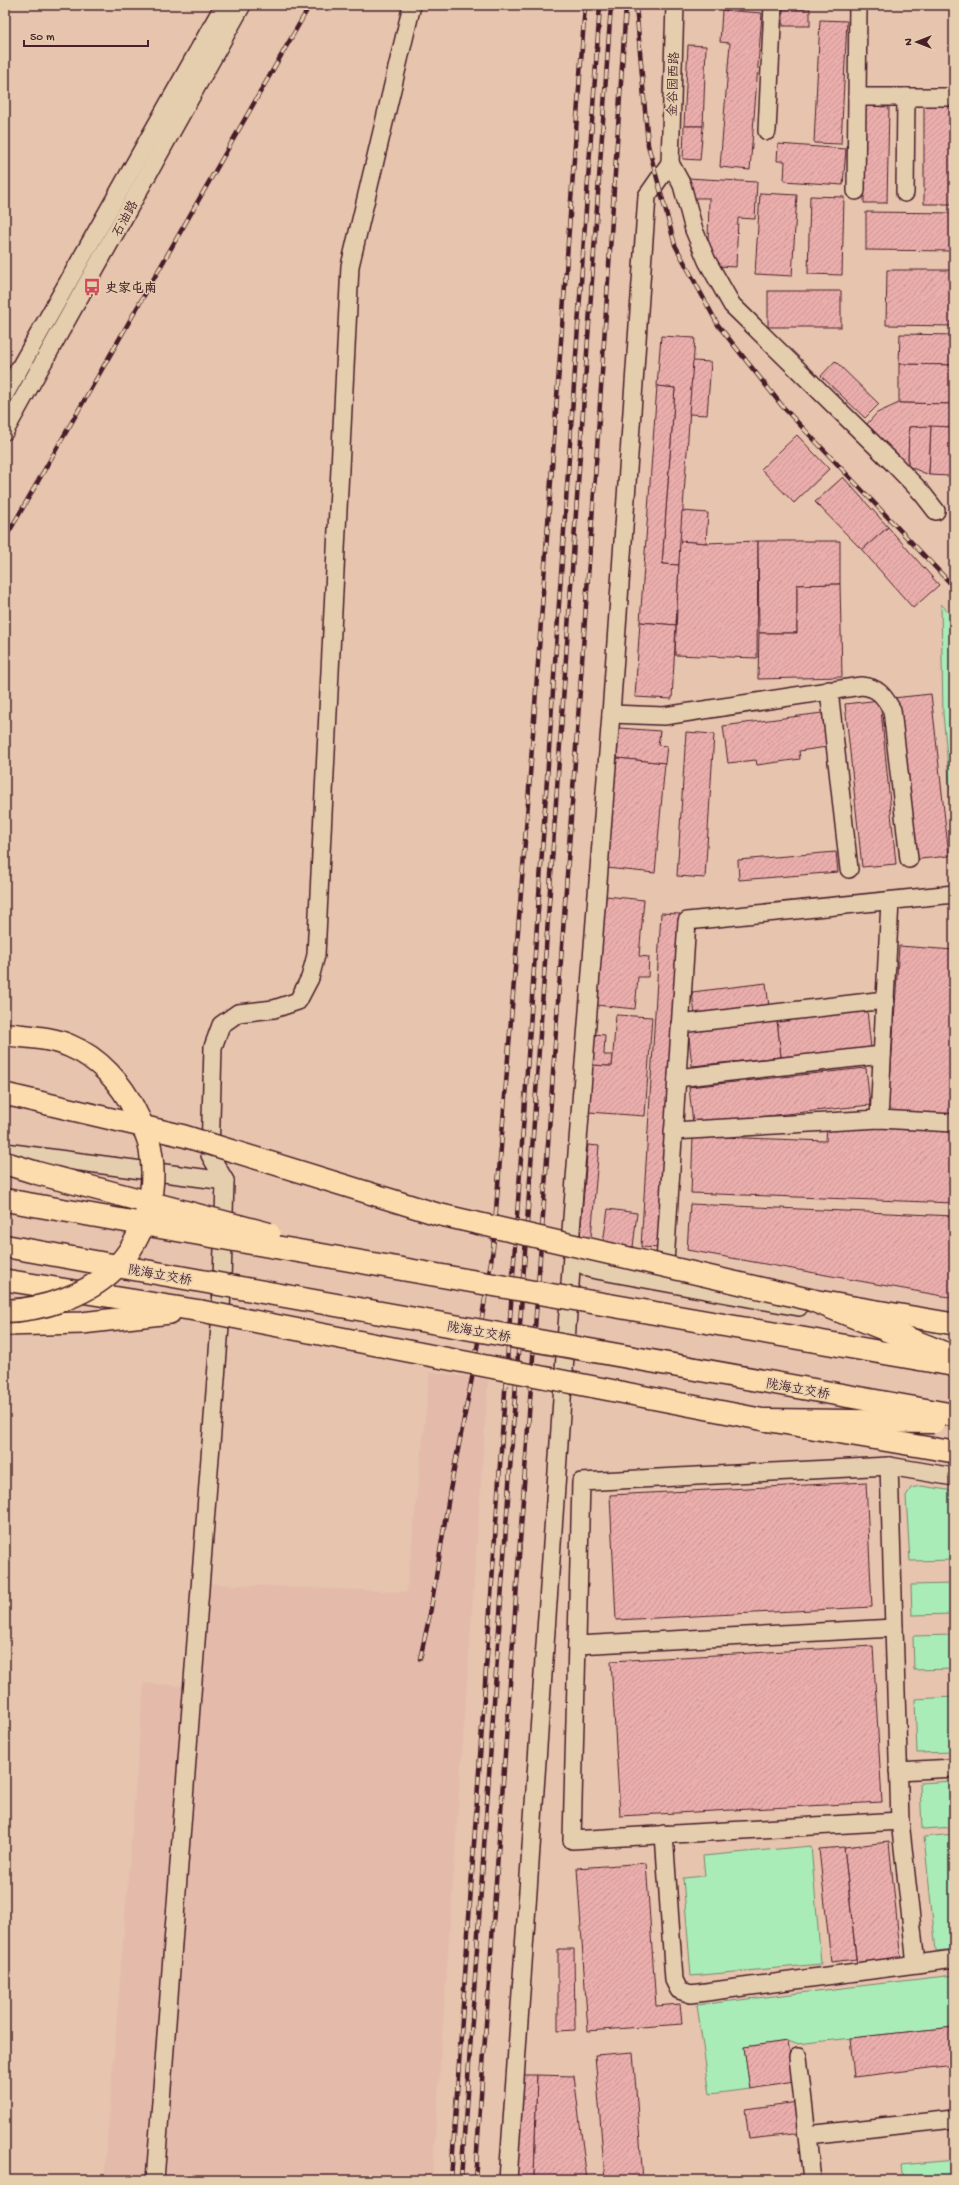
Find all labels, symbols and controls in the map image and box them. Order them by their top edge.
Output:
scale bar [24,22,148,48]
north arrow [897,22,937,62]
text: 50 m [30,31,55,45]
text: N [903,38,915,46]
street label: 金谷园西路 [665,51,683,117]
street label: 石油路 [109,198,142,240]
bus stop icon: 史家屯南 [82,277,102,297]
place label: 史家屯南 [105,281,157,297]
street label: 陇海立交桥 [126,1262,193,1289]
street label: 陇海立交桥 [445,1319,512,1346]
street label: 陇海立交桥 [764,1376,831,1403]

